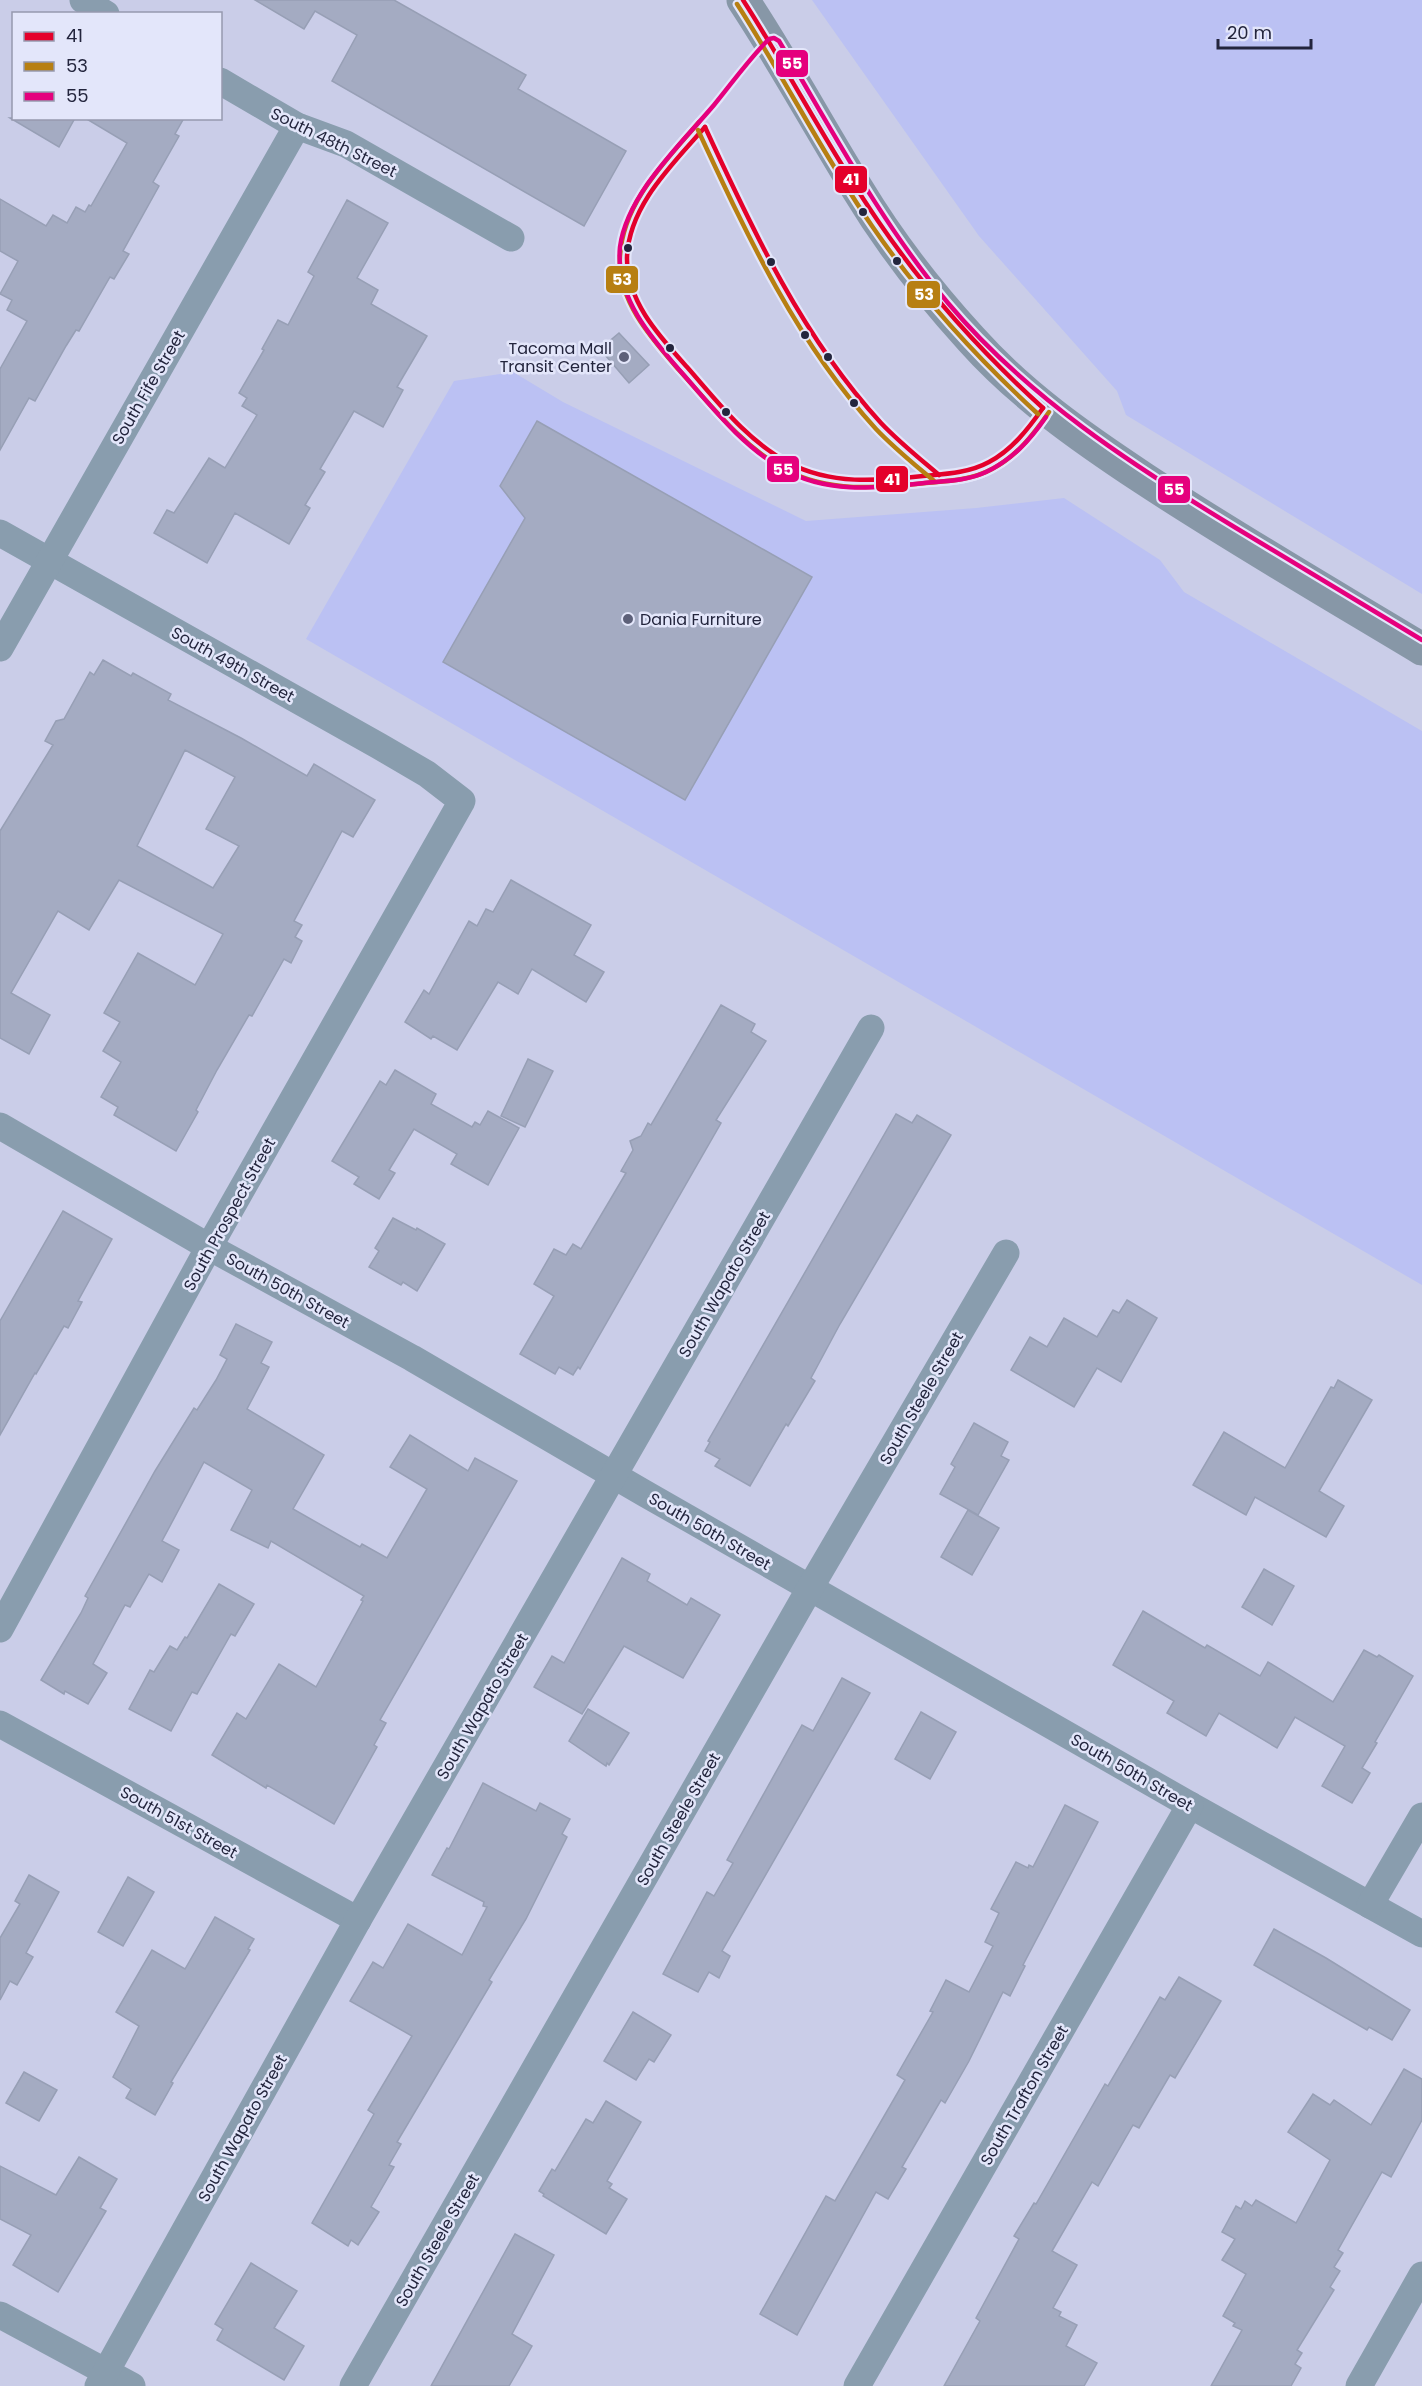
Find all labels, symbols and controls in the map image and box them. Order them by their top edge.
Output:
legend [12,12,222,120]
scale bar [1218,12,1311,50]
text: 20 m [1227,20,1272,45]
text: 41 [66,23,83,48]
line badge: 55 [775,49,809,78]
text: 55 [782,52,802,75]
text: 53 [66,53,88,78]
text: 55 [66,83,89,108]
street label: South 48th Street [267,102,401,183]
line badge: 41 [834,165,868,194]
text: 41 [843,168,859,191]
unlabelled marker [857,206,869,218]
unlabelled marker [622,242,634,254]
unlabelled marker [891,255,903,267]
unlabelled marker [765,256,777,268]
line badge: 53 [605,265,639,294]
text: 53 [612,268,632,291]
line badge: 53 [906,280,941,309]
text: 53 [914,283,934,306]
street label: South Fife Street [106,326,191,449]
unlabelled marker [799,329,811,341]
place label: Tacoma Mall Transit Center [500,337,612,378]
unlabelled marker [664,342,676,354]
marker: Tacoma Mall Transit Center [617,350,631,364]
unlabelled marker [822,351,834,363]
unlabelled marker [848,397,860,409]
unlabelled marker [720,406,732,418]
line badge: 55 [766,455,800,483]
text: 55 [773,458,793,481]
line badge: 41 [875,465,909,493]
text: 41 [884,468,900,491]
line badge: 55 [1157,475,1191,504]
text: 55 [1164,478,1184,501]
place label: Dania Furniture [640,608,762,631]
marker: Dania Furniture [621,612,635,626]
street label: South 49th Street [167,621,299,708]
street label: South Prospect Street [178,1134,281,1295]
street label: South Wapato Street [673,1207,776,1362]
street label: South 50th Street [222,1247,354,1334]
street label: South Steele Street [874,1327,969,1469]
street label: South 50th Street [644,1487,775,1576]
street label: South Wapato Street [431,1629,534,1784]
street label: South 50th Street [1066,1728,1197,1817]
street label: South Steele Street [631,1748,726,1890]
street label: South 51st Street [116,1781,242,1864]
street label: South Trafton Street [975,2021,1074,2170]
street label: South Wapato Street [192,2050,293,2206]
street label: South Steele Street [390,2169,485,2311]

